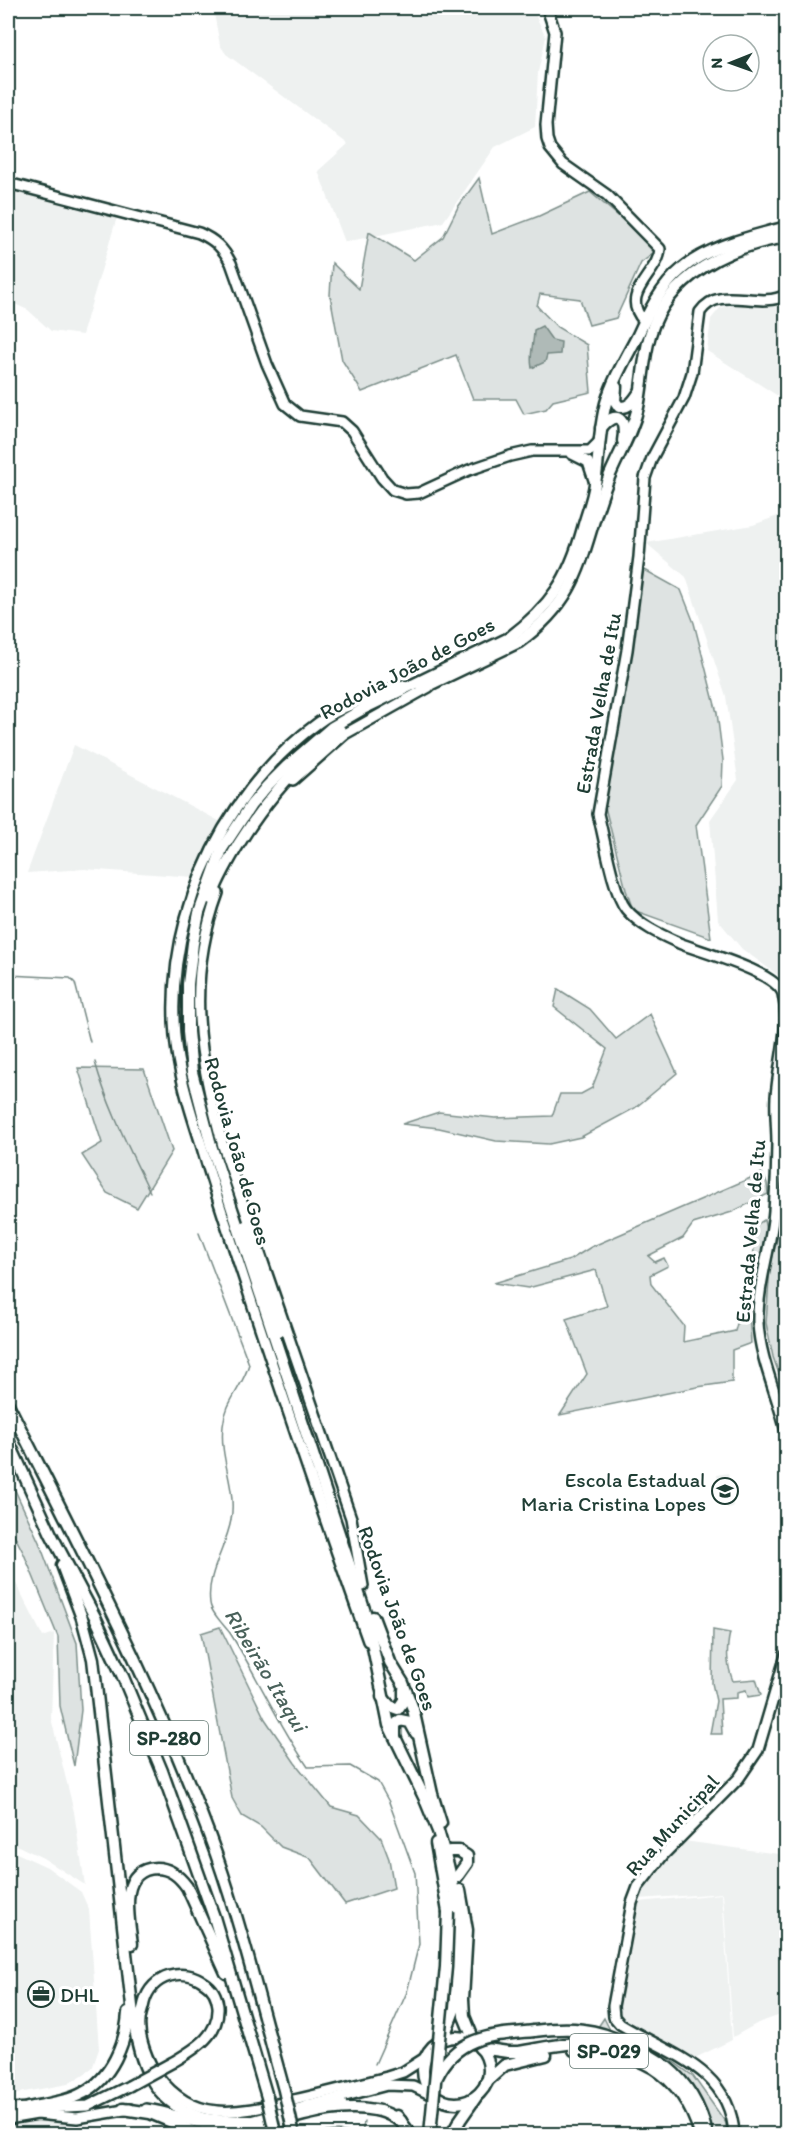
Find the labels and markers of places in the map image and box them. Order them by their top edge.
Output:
place label: Escola Estadual Maria Cristina Lopes [521,1467,706,1516]
school or university icon: Escola Estadual Maria Cristina Lopes [710,1476,740,1506]
office icon: DHL [26,1979,56,2009]
place label: DHL [60,1982,99,2007]

